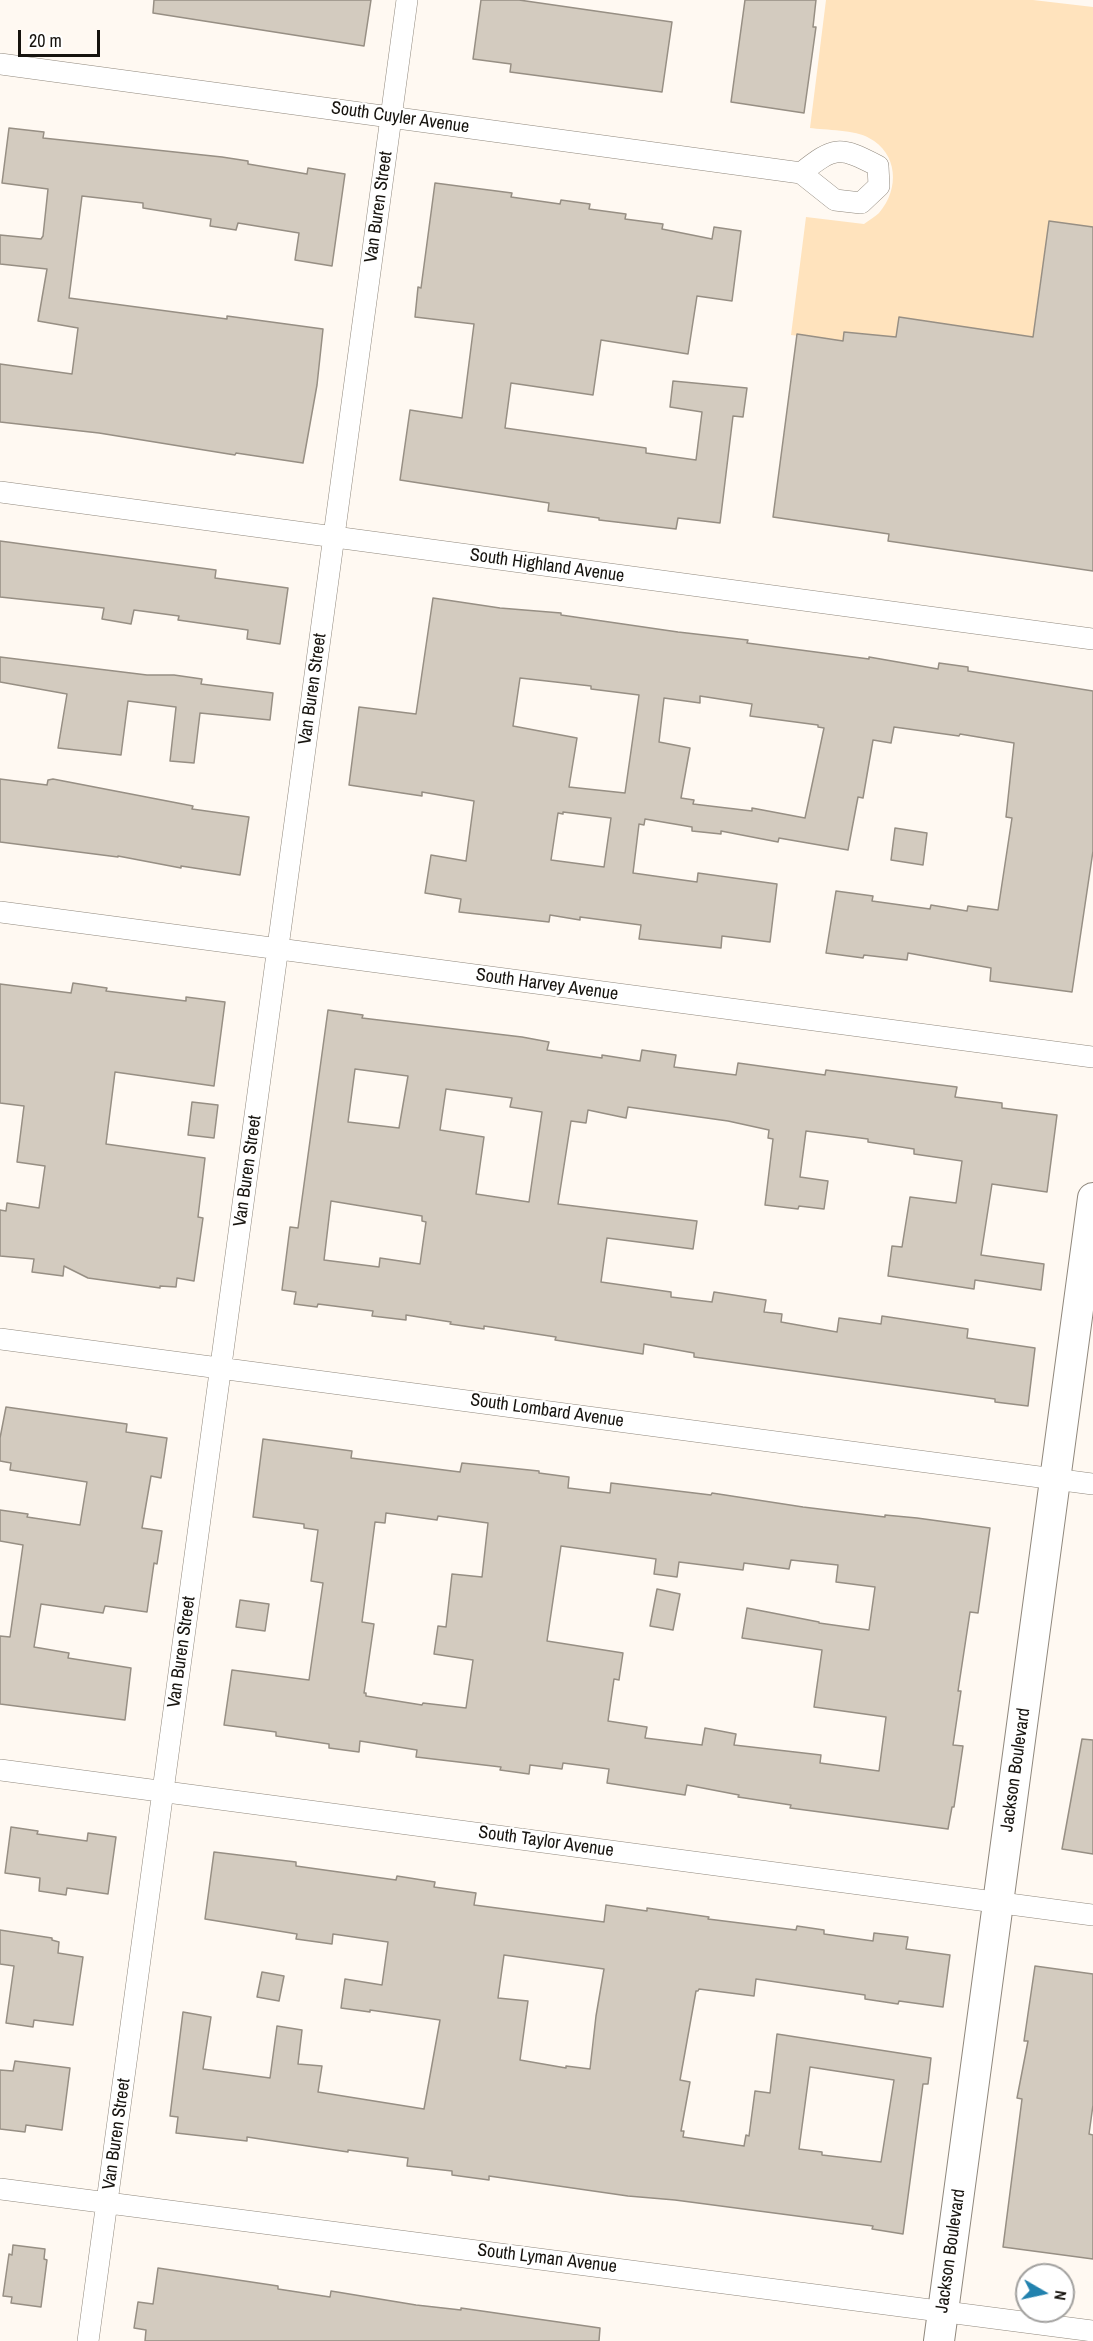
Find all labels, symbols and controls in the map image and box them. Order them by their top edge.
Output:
scale bar [21,18,104,56]
text: 20 m [29,28,62,53]
street label: South Cuyler Avenue [330,98,470,138]
street label: Van Buren Street [361,150,397,264]
street label: South Highland Avenue [468,544,626,588]
street label: Van Buren Street [295,632,331,746]
street label: South Harvey Avenue [475,964,619,1006]
street label: Van Buren Street [230,1114,266,1228]
street label: South Lombard Avenue [469,1390,625,1432]
street label: Van Buren Street [164,1595,200,1709]
street label: Jackson Boulevard [997,1707,1035,1833]
street label: South Taylor Avenue [477,1822,615,1862]
street label: Van Buren Street [99,2077,135,2191]
street label: Jackson Boulevard [932,2188,970,2314]
street label: South Lyman Avenue [476,2240,618,2278]
north arrow [1015,2263,1075,2323]
text: N [1049,2289,1072,2302]

